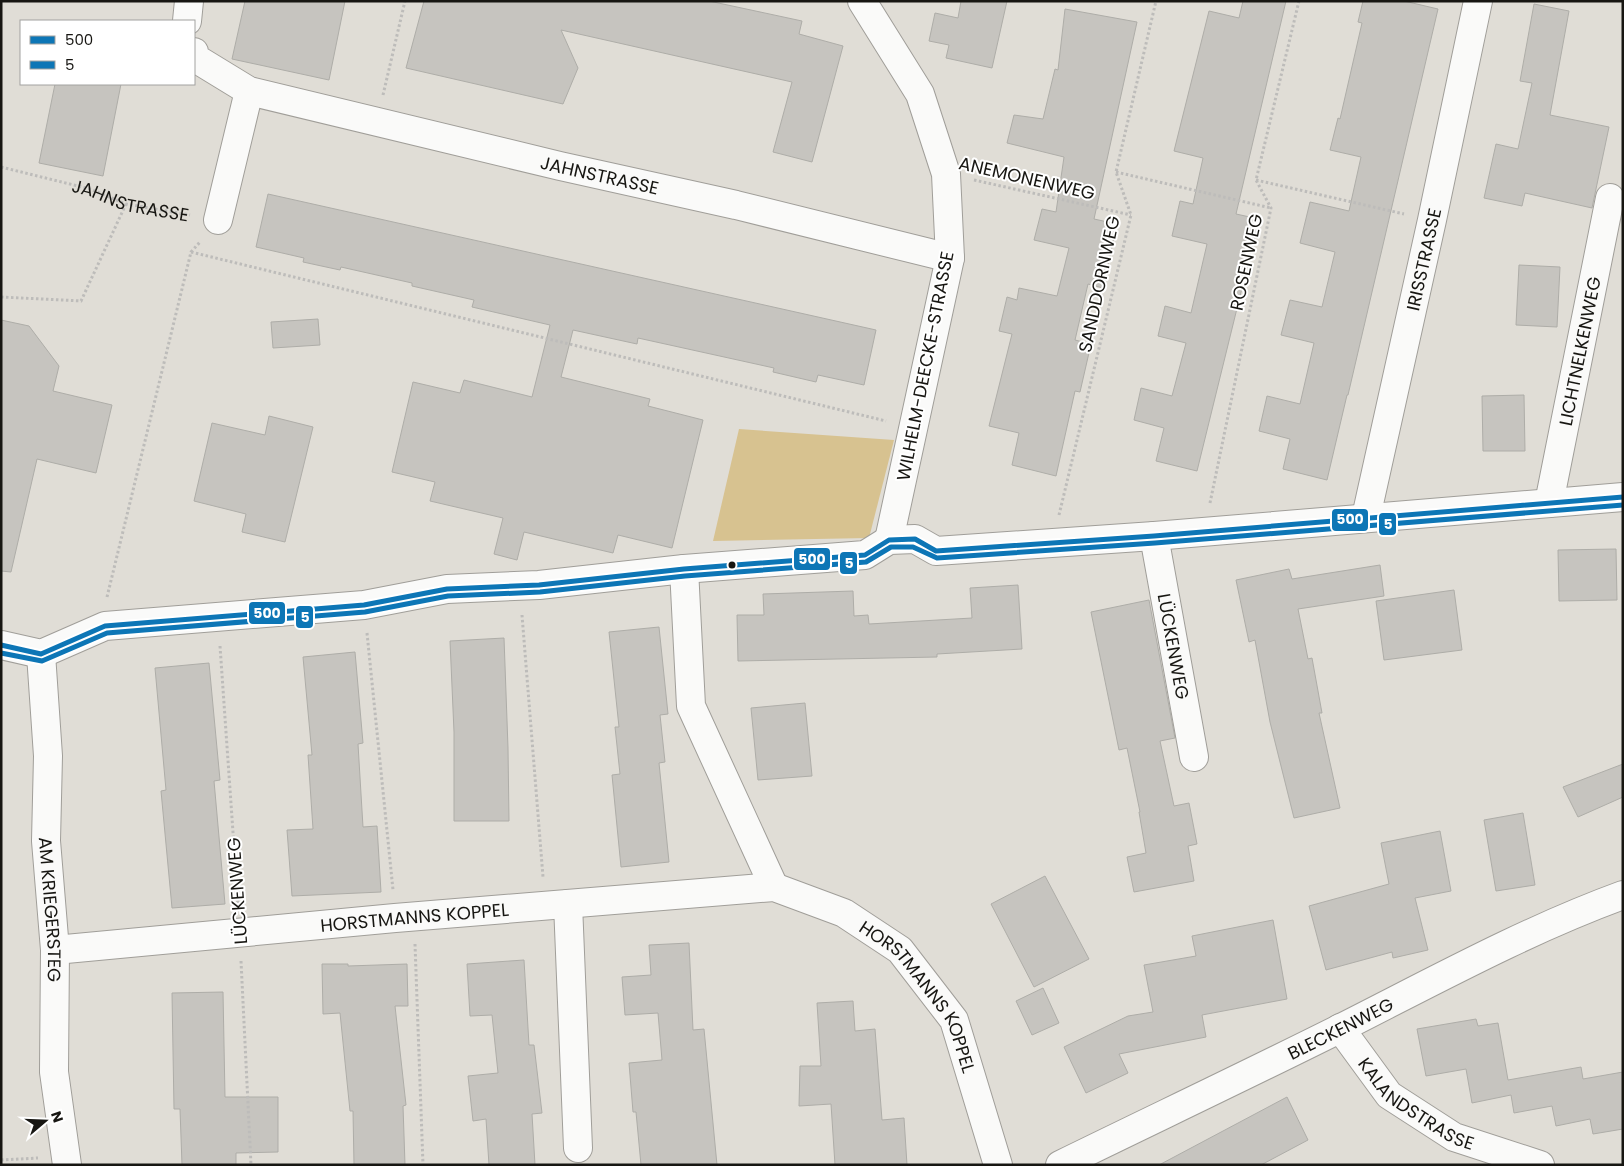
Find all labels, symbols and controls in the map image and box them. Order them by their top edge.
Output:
legend [20,20,195,85]
text: 500 [65,29,93,50]
text: 5 [65,54,74,75]
street label: JAHNSTRASSE [538,149,661,200]
street label: ANEMONENWEG [956,150,1098,206]
street label: JAHNSTRASSE [70,173,191,227]
street label: IRISSTRASSE [1400,206,1447,313]
street label: ROSENWEG [1224,211,1268,313]
street label: SANDDORNWEG [1072,213,1126,355]
street label: WILHELM-DEECKE-STRASSE [890,249,960,483]
street label: LICHTNELKENWEG [1552,274,1607,428]
line badge: 500 [1331,508,1369,532]
text: 500 [1336,509,1364,529]
line badge: 5 [1378,512,1397,536]
text: 5 [1383,514,1393,534]
line badge: 500 [793,547,831,571]
text: 500 [798,549,826,569]
line badge: 5 [839,551,858,575]
text: 5 [844,553,854,573]
unlabelled marker [727,560,737,570]
street label: LÜCKENWEG [1152,591,1196,701]
line badge: 500 [248,601,286,625]
text: 500 [253,603,281,623]
line badge: 5 [295,605,314,629]
text: 5 [300,607,310,627]
street label: AM KRIEGERSTEG [33,836,68,982]
street label: LÜCKENWEG [221,837,253,945]
street label: HORSTMANNS KOPPEL [319,896,510,937]
street label: HORSTMANNS KOPPEL [855,914,982,1076]
street label: BLECKENWEG [1283,991,1397,1065]
street label: KALANDSTRASSE [1353,1052,1477,1155]
north arrow [20,1096,70,1146]
text: N [46,1109,68,1125]

